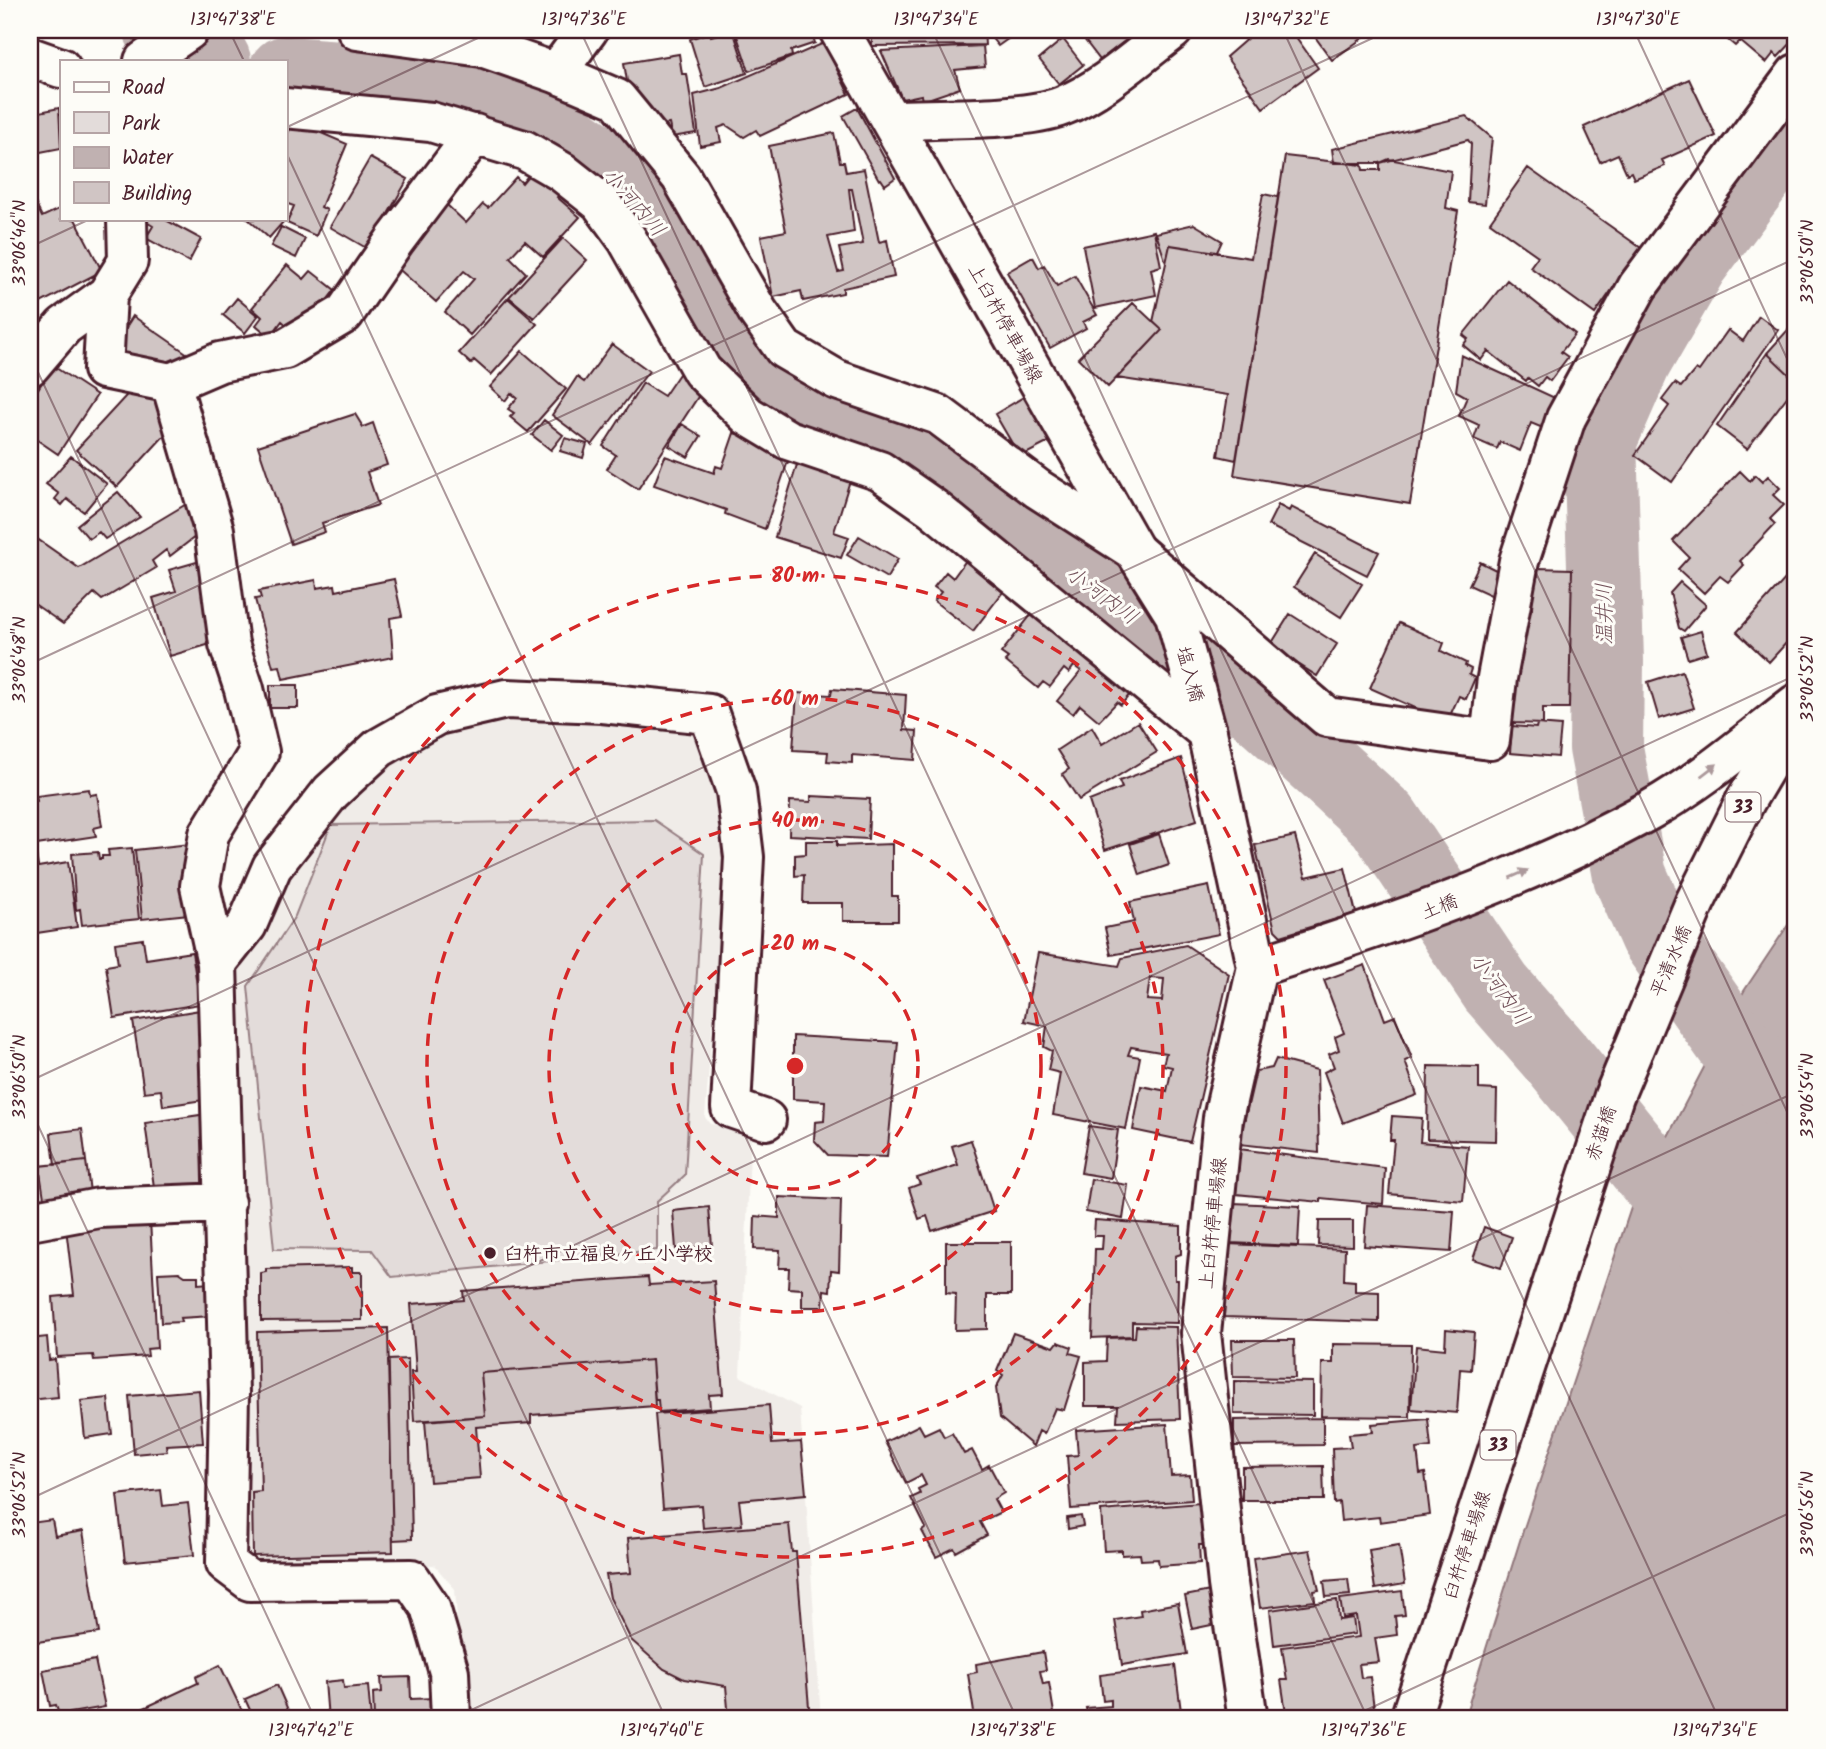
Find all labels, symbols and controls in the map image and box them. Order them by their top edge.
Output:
text: 131°47'38"E [190,6,277,35]
text: 131°47'36"E [541,6,627,35]
text: 131°47'34"E [893,6,979,35]
text: 131°47'32"E [1244,6,1330,35]
text: 131°47'30"E [1596,6,1681,35]
legend [60,60,287,220]
text: Road [122,72,165,105]
text: Park [122,108,160,141]
text: Water [122,142,174,175]
water label: 小河内川 [593,160,673,246]
text: Building [122,178,192,211]
text: 33°06'46"N [6,200,35,286]
text: 33°06'50"N [1794,219,1823,305]
street label: 上臼杵停車場線 [959,259,1050,389]
water label: 小河内川 [1057,558,1145,634]
text: 80 m [771,560,819,593]
water label: 温井川 [1588,582,1623,646]
text: 33°06'48"N [6,616,35,704]
text: 33°06'52"N [1794,636,1823,722]
street label: 塩入橋 [1167,643,1211,706]
text: 60 m [771,683,819,716]
one-way arrow [1699,763,1718,777]
road number: 33 [1726,792,1760,822]
text: 40 m [771,805,819,838]
one-way arrow [1508,868,1529,879]
street label: 土橋 [1417,887,1463,929]
street label: 平清水橋 [1643,921,1700,1003]
text: 20 m [771,928,819,961]
water label: 小河内川 [1460,946,1537,1033]
text: 33°06'50"N [6,1034,35,1120]
text: 33°06'54"N [1794,1053,1823,1139]
centre of rings [783,1054,807,1078]
street label: 赤猫橋 [1578,1102,1625,1165]
street label: 上臼杵停車場線 [1192,1155,1236,1291]
place label: 臼杵市立福良ヶ丘小学校 [504,1240,713,1270]
marker: 臼杵市立福良ヶ丘小学校 [482,1245,498,1261]
road number: 33 [1480,1430,1516,1460]
text: 33°06'52"N [6,1452,35,1538]
text: 33°06'56"N [1794,1471,1823,1557]
street label: 臼杵停車場線 [1436,1487,1500,1604]
text: 131°47'42"E [268,1717,354,1746]
text: 131°47'40"E [620,1717,704,1746]
text: 131°47'38"E [970,1717,1057,1746]
text: 131°47'36"E [1321,1717,1407,1746]
text: 131°47'34"E [1672,1717,1758,1746]

